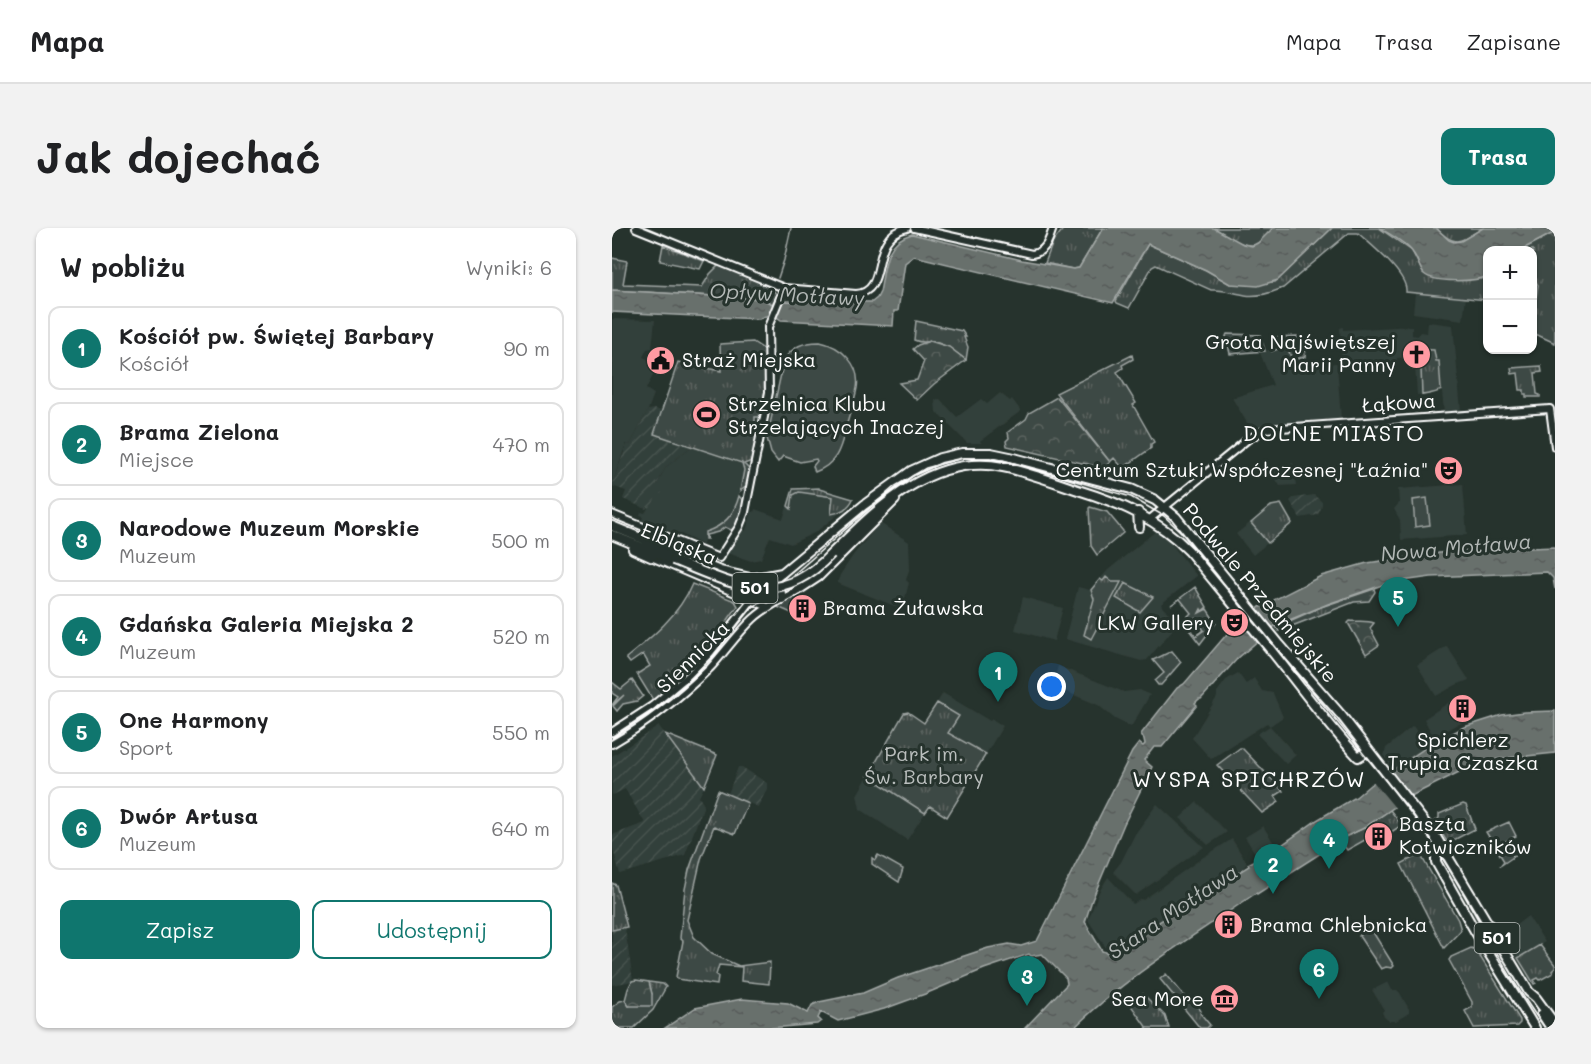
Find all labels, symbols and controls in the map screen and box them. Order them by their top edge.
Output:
text: Mapa [30,23,105,59]
text: Mapa [1286,28,1342,55]
text: Trasa [1375,28,1433,55]
text: Zapisane [1466,28,1561,55]
button: Trasa [1441,128,1555,185]
text: Jak dojechać [36,129,321,184]
map controls [1483,246,1537,354]
button: + [1483,246,1537,300]
text: W pobliżu [60,250,186,284]
text: Wyniki: 6 [465,254,552,280]
water label: Opływ Motławy [709,276,865,311]
button: − [1483,300,1537,354]
text: Kościół pw. Świętej Barbary [119,321,434,350]
place label: Grota Najświętszej Marii Panny [1205,328,1396,377]
text: 1 [77,335,86,361]
text: 90 m [504,335,550,361]
church icon: Grota Najświętszej Marii Panny [1401,338,1433,370]
public building icon: Straż Miejska [645,344,677,376]
place label: Straż Miejska [682,346,816,372]
text: Kościół [119,350,189,376]
street label: Łąkowa [1361,386,1436,418]
place label: Strzelnica Klubu Strzelających Inaczej [728,390,944,439]
sports icon: Strzelnica Klubu Strzelających Inaczej [691,399,723,431]
text: Brama Zielona [119,417,279,446]
district label: DOLNE MIASTO [1243,418,1425,447]
text: 2 [76,431,87,457]
text: 470 m [492,431,550,457]
text: Miejsce [119,446,194,472]
theatre icon: Centrum Sztuki Współczesnej "Łaźnia" [1433,454,1465,486]
place label: Centrum Sztuki Współczesnej "Łaźnia" [1056,456,1428,482]
street label: Podwale Przedmiejskie [1178,497,1344,688]
text: Narodowe Muzeum Morskie [119,513,419,542]
street label: Elbląska [638,516,721,570]
water label: Nowa Motława [1379,526,1532,567]
text: 3 [76,527,88,553]
text: 500 m [491,527,550,553]
text: Muzeum [119,542,196,568]
road number: 501 [732,573,778,603]
pin: 5 [1378,578,1418,627]
building icon: Brama Żuławska [786,592,818,624]
place label: Brama Żuławska [823,594,984,620]
theatre icon: LKW Gallery [1219,607,1251,639]
text: Gdańska Galeria Miejska 2 [119,609,413,638]
place label: LKW Gallery [1097,609,1214,635]
street label: Siennicka [650,614,734,698]
text: 4 [75,623,88,649]
text: 520 m [493,623,550,649]
text: Muzeum [119,638,196,664]
pin: 1 [978,652,1018,702]
your location [1037,672,1066,701]
building icon: Spichlerz Trupia Czaszka [1447,693,1479,725]
text: One Harmony [119,705,269,734]
text: 5 [76,719,87,745]
text: 550 m [492,719,550,745]
place label: Spichlerz Trupia Czaszka [1387,726,1539,775]
text: Sport [119,734,173,760]
park label: Park im. Św. Barbary [864,740,984,789]
district label: WYSPA SPICHRZÓW [1132,764,1366,793]
text: Dwór Artusa [119,801,258,830]
place label: Baszta Kotwiczników [1399,810,1532,859]
text: 6 [75,815,88,841]
text: 640 m [492,815,550,841]
pin: 4 [1310,820,1348,869]
building icon: Baszta Kotwiczników [1362,820,1394,852]
text: Muzeum [119,830,196,856]
pin: 2 [1254,844,1292,894]
water label: Stara Motława [1102,857,1243,964]
button: Zapisz [60,900,300,959]
button: Udostępnij [312,900,552,959]
building icon: Brama Chlebnicka [1213,909,1245,941]
place label: Brama Chlebnicka [1250,911,1427,937]
road number: 501 [1474,923,1520,953]
pin: 6 [1300,950,1338,999]
pin: 3 [1008,956,1046,1006]
museum icon: Sea More [1209,983,1241,1015]
place label: Sea More [1111,985,1204,1011]

